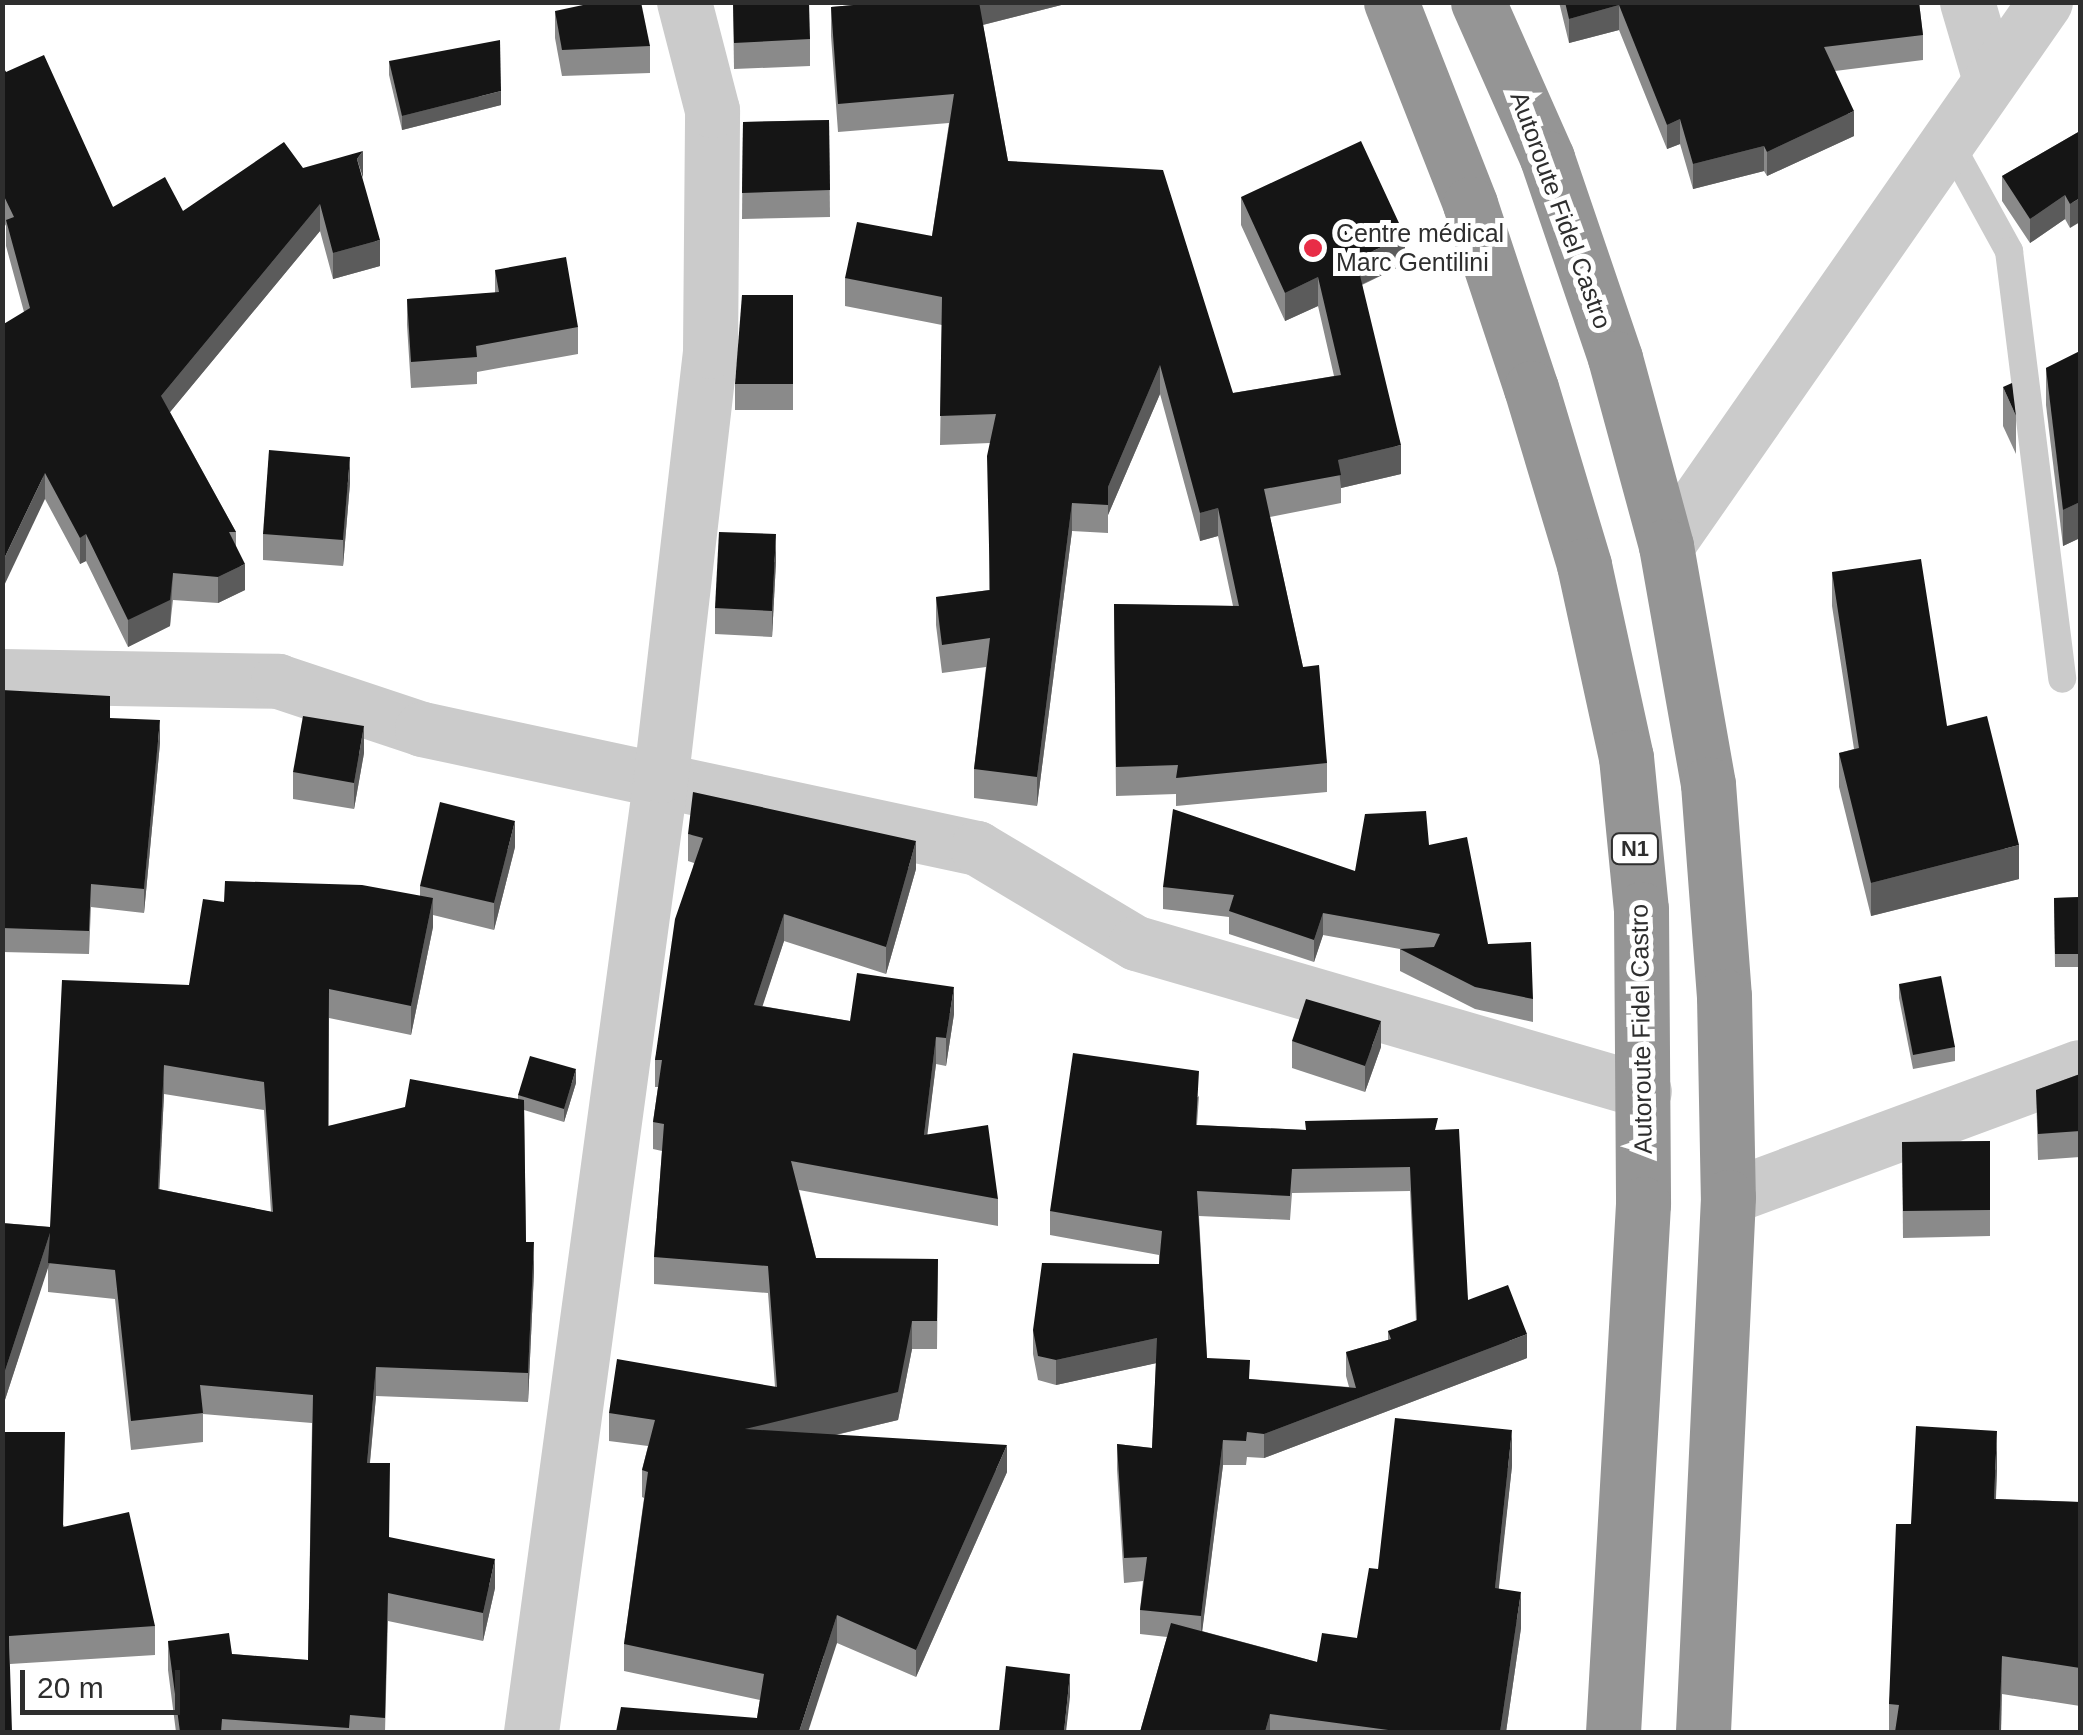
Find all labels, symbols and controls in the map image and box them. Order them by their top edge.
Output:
street label: Autoroute Fidel Castro [1504,87,1618,333]
place label: Centre médical Marc Gentilini [1336,219,1504,278]
marker: Centre médical Marc Gentilini [1300,235,1326,261]
road number: N1 [1610,832,1660,866]
street label: Autoroute Fidel Castro [1624,904,1658,1154]
scale bar [25,1650,185,1712]
text: 20 m [37,1671,104,1704]

